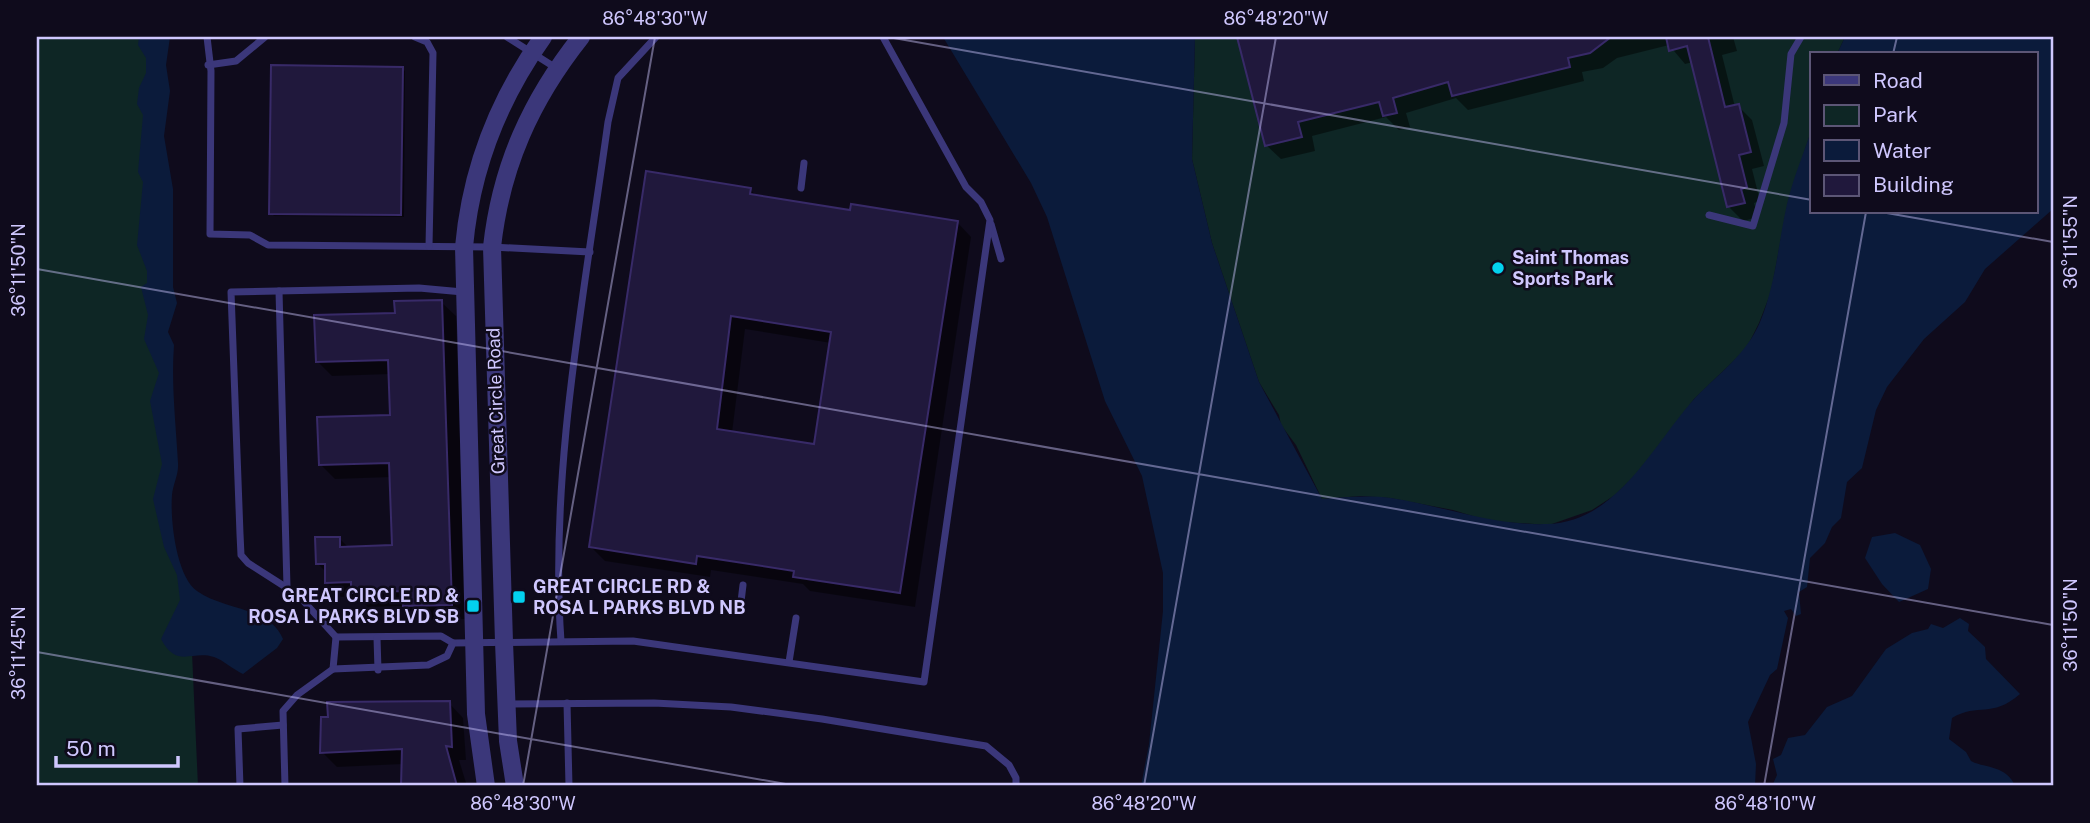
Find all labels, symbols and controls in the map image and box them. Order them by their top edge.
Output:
text: 86°48'30"W [602,8,708,29]
text: 86°48'20"W [1223,8,1329,29]
legend [1810,52,2038,214]
text: Road [1873,68,1923,93]
text: Park [1873,102,1918,127]
text: Water [1873,138,1931,163]
text: Building [1873,172,1954,197]
text: 36°11'55"N [2060,195,2081,289]
text: 36°11'50"N [8,223,29,317]
place label: Saint Thomas Sports Park [1512,247,1629,289]
marker: Saint Thomas Sports Park [1490,260,1506,276]
street label: Great Circle Road [482,327,509,475]
place label: GREAT CIRCLE RD & ROSA L PARKS BLVD NB [533,576,745,618]
text: 36°11'50"N [2060,578,2081,672]
place label: GREAT CIRCLE RD & ROSA L PARKS BLVD SB [248,585,459,627]
marker: GREAT CIRCLE RD & ROSA L PARKS BLVD NB [511,589,527,605]
marker: GREAT CIRCLE RD & ROSA L PARKS BLVD SB [465,598,481,614]
text: 36°11'45"N [8,606,29,700]
scale bar [56,725,178,769]
text: 50 m [66,736,116,761]
text: 86°48'30"W [470,793,576,814]
text: 86°48'20"W [1091,793,1197,814]
text: 86°48'10"W [1714,793,1816,814]

